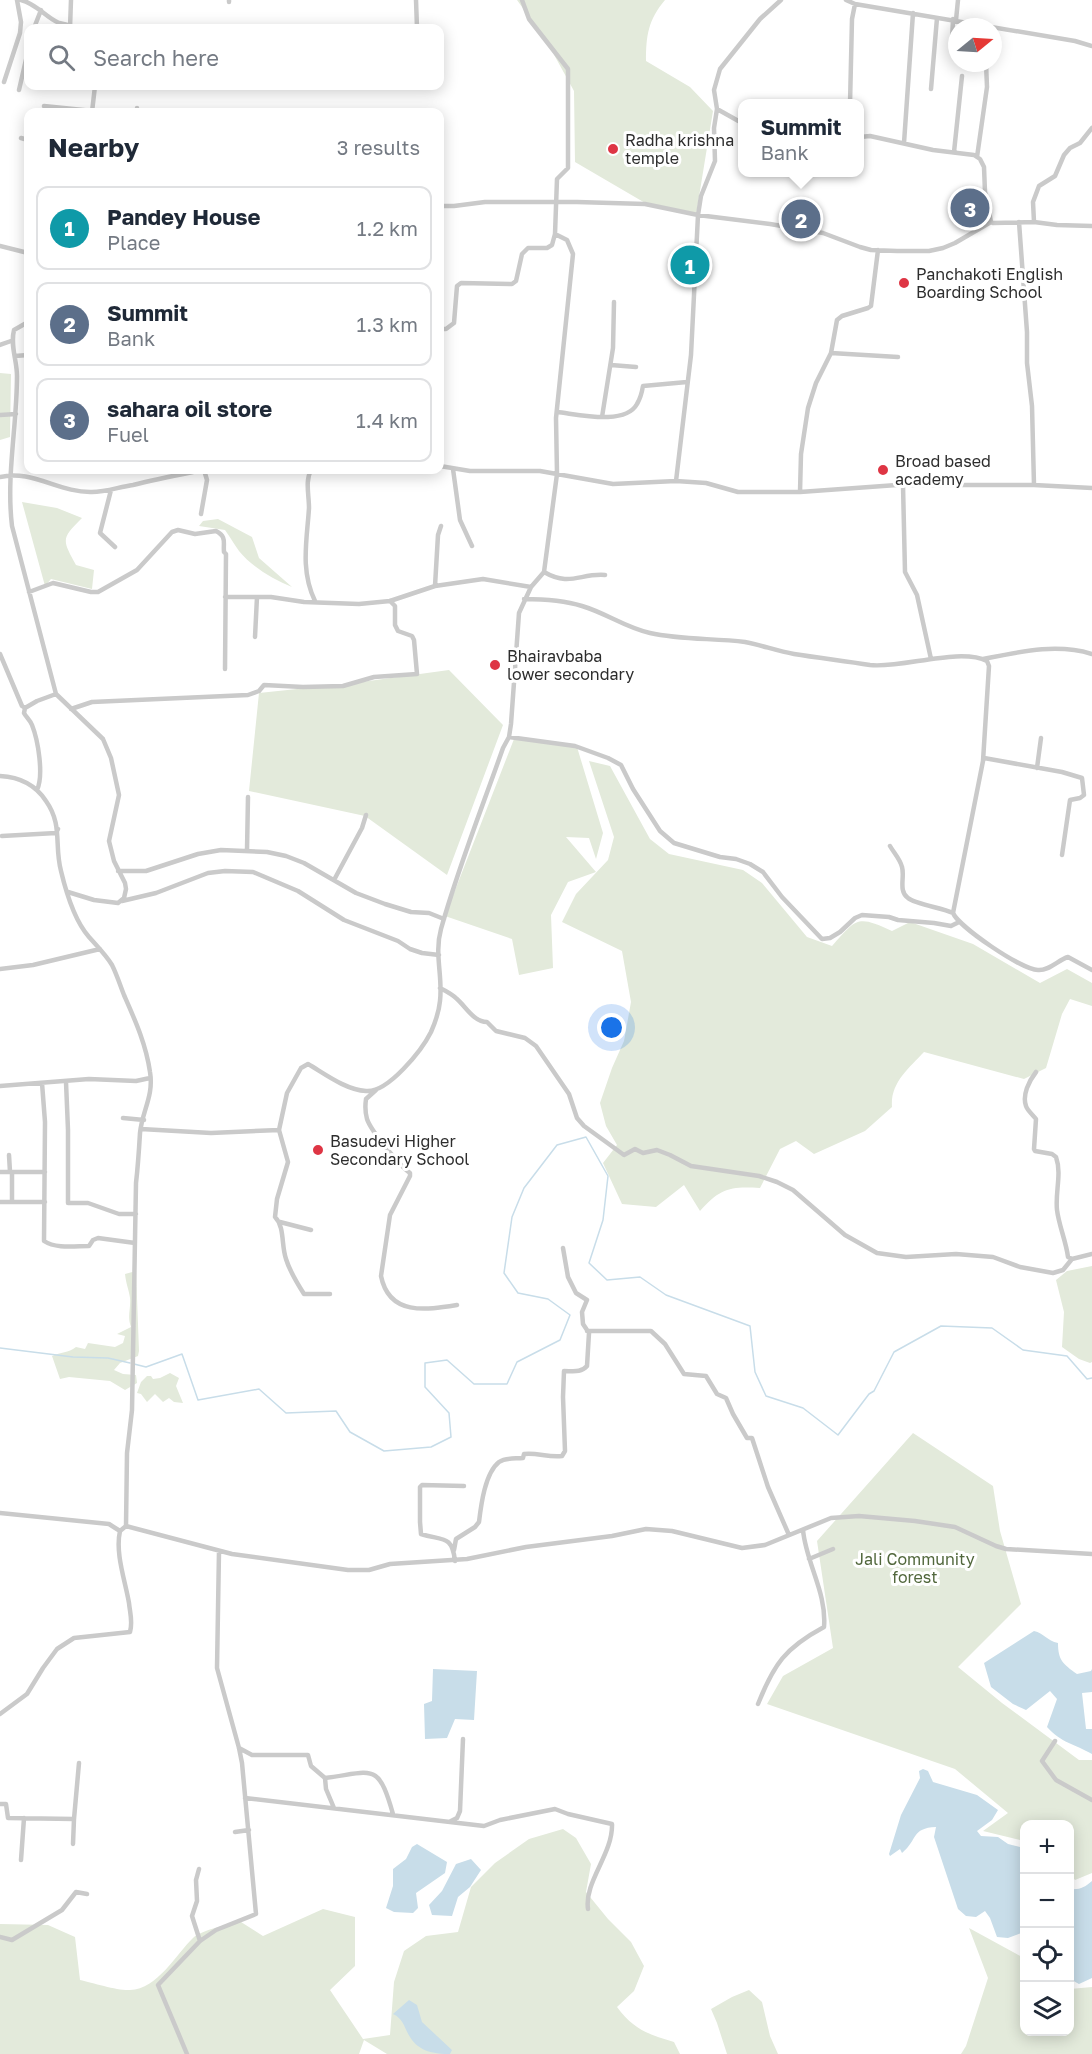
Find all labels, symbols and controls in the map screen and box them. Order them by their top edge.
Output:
north arrow [948,18,1002,72]
search box [24,24,444,90]
icon: search [45,41,78,74]
text: Search here [93,44,219,71]
popup [738,99,864,177]
text: Summit [760,113,842,140]
place label: Radha krishna temple [625,130,734,168]
text: Nearby [48,132,139,163]
text: 3 results [337,135,420,159]
text: Bank [760,140,809,164]
marker: Radha krishna temple [606,142,620,156]
pin: 3 [950,186,990,230]
pin: 2 [782,196,820,242]
text: Pandey House [107,203,261,230]
text: 1 [64,216,75,240]
text: 1.2 km [357,216,418,240]
text: Place [107,230,160,254]
pin: 1 [670,242,710,288]
place label: Panchakoti English Boarding School [916,264,1063,302]
marker: Panchakoti English Boarding School [897,276,911,290]
text: Summit [107,299,188,326]
text: 2 [63,312,76,336]
text: 1.3 km [357,312,418,336]
text: Bank [107,326,155,350]
text: sahara oil store [107,395,272,422]
text: 3 [63,408,76,432]
text: 1.4 km [356,408,418,432]
text: Fuel [107,422,149,446]
place label: Broad based academy [895,451,991,489]
marker: Broad based academy [876,463,890,477]
place label: Bhairavbaba lower secondary [507,646,634,684]
marker: Bhairavbaba lower secondary [488,658,502,672]
your location [597,1013,626,1042]
place label: Basudevi Higher Secondary School [330,1131,469,1169]
marker: Basudevi Higher Secondary School [311,1143,325,1157]
park label: Jali Community forest [855,1549,975,1587]
map controls [1020,1820,1074,2036]
button: + [1020,1820,1074,1874]
button: − [1020,1874,1074,1928]
button: locate [1020,1928,1074,1982]
button: layers [1020,1982,1074,2036]

